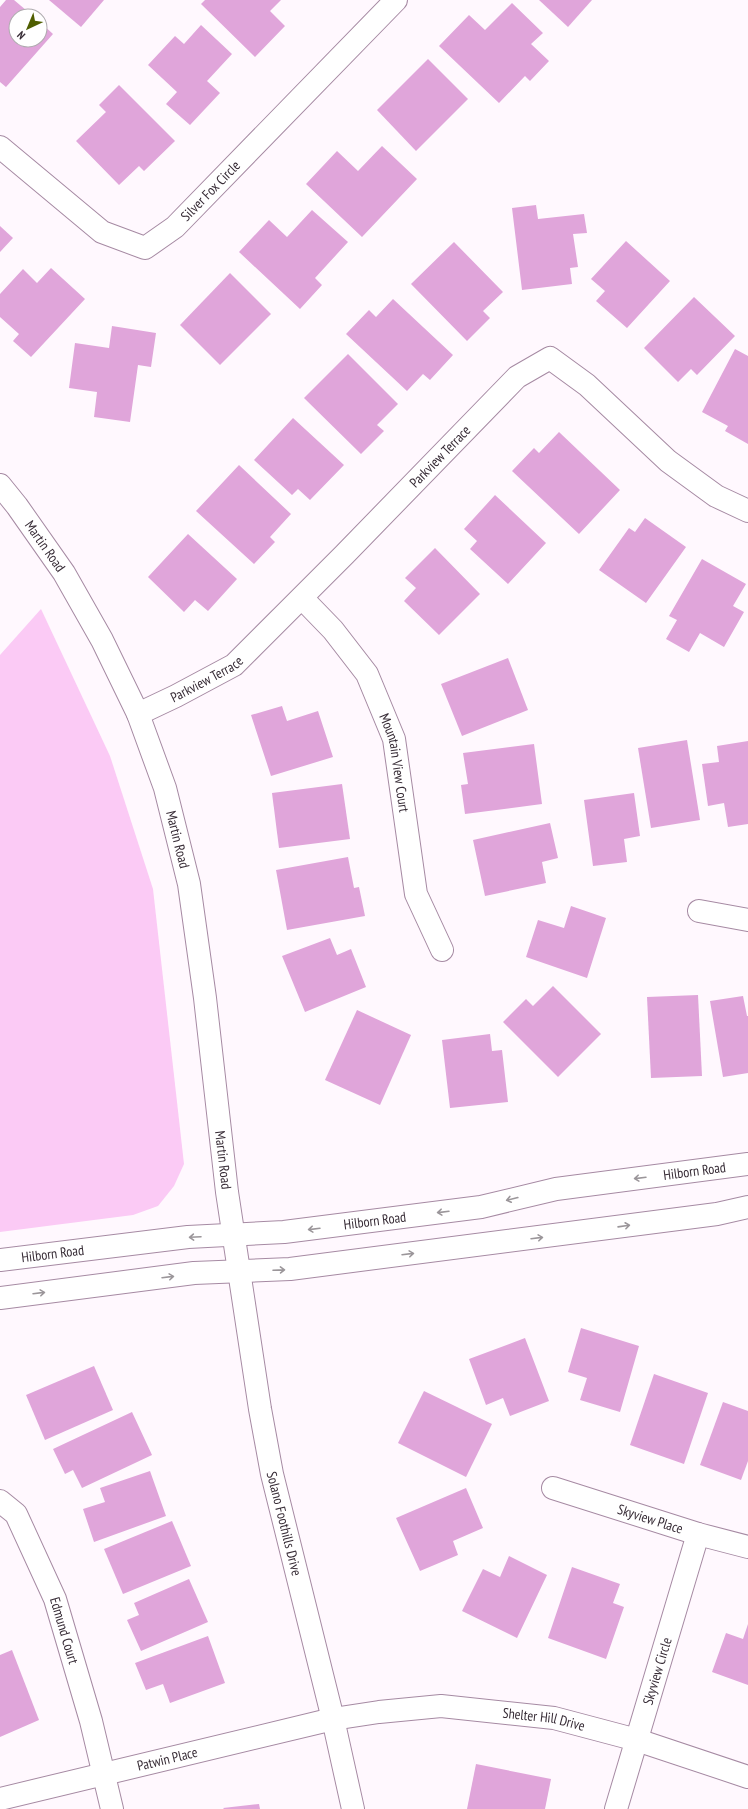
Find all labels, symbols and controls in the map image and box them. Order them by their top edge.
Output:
north arrow [8,8,48,48]
text: N [14,28,28,42]
street label: Silver Fox Circle [177,156,244,225]
street label: Parkview Terrace [406,421,474,491]
street label: Martin Road [21,517,69,575]
street label: Parkview Terrace [168,652,247,706]
street label: Mountain View Court [375,711,413,814]
street label: Martin Road [162,809,194,870]
street label: Martin Road [211,1130,236,1190]
street label: Hilborn Road [662,1158,727,1184]
one-way arrow [634,1174,647,1182]
one-way arrow [506,1196,519,1204]
street label: Hilborn Road [342,1208,407,1233]
one-way arrow [437,1208,450,1216]
one-way arrow [618,1222,631,1230]
one-way arrow [308,1225,321,1233]
one-way arrow [189,1233,202,1240]
one-way arrow [530,1234,543,1242]
street label: Hilborn Road [20,1241,85,1266]
one-way arrow [401,1250,414,1258]
one-way arrow [272,1266,285,1274]
one-way arrow [161,1273,174,1280]
one-way arrow [32,1289,45,1297]
street label: Solano Foothills Drive [263,1470,306,1578]
street label: Skyview Place [615,1500,685,1538]
street label: Edmund Court [46,1595,83,1666]
street label: Skyview Circle [639,1635,676,1707]
street label: Shelter Hill Drive [502,1704,587,1735]
street label: Patwin Place [135,1743,199,1775]

